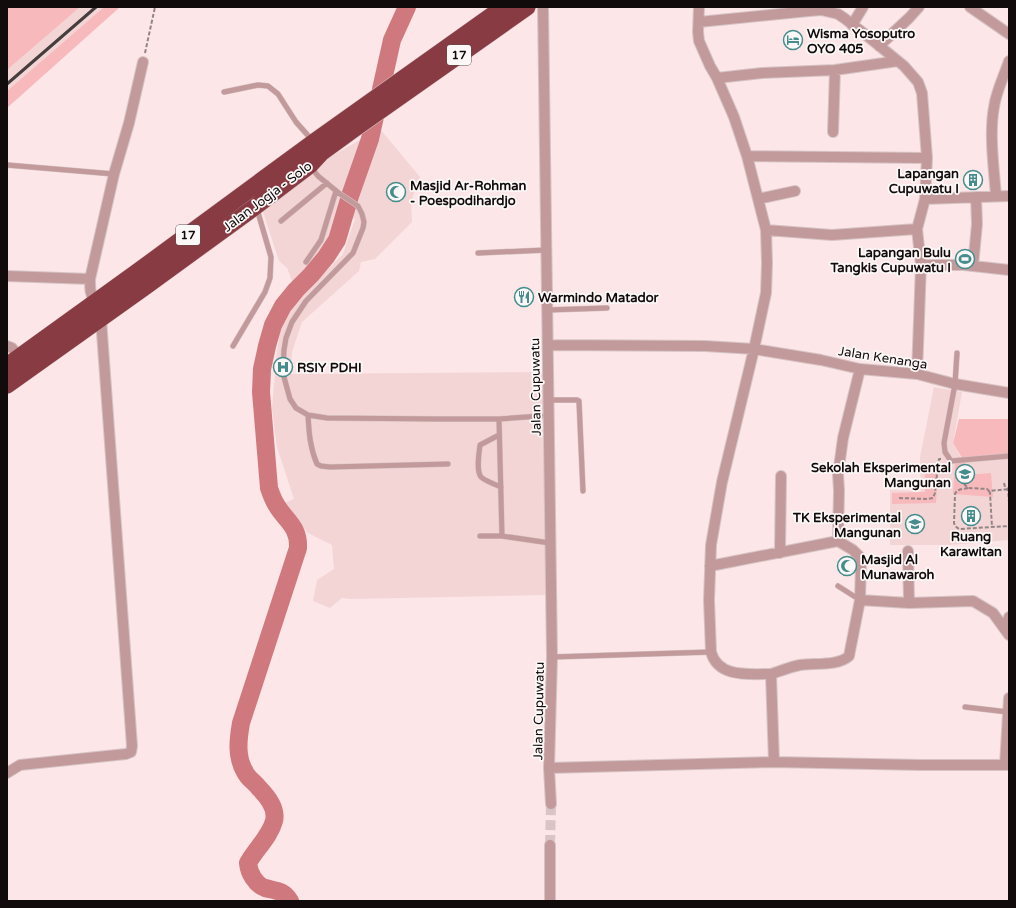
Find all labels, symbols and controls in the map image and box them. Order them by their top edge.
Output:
place label: Wisma Yosoputro OYO 405 [807,26,915,57]
hotel icon: Wisma Yosoputro OYO 405 [782,29,804,51]
road number: 17 [447,45,471,65]
street label: Jalan Jogja - Solo [220,158,315,235]
place label: Lapangan Cupuwatu I [889,166,959,197]
building icon: Lapangan Cupuwatu I [962,169,984,191]
place label: Masjid Ar-Rohman - Poespodihardjo [410,178,526,209]
mosque icon: Masjid Ar-Rohman - Poespodihardjo [385,181,407,203]
road number: 17 [176,225,200,245]
place label: Lapangan Bulu Tangkis Cupuwatu I [829,245,951,276]
sports icon: Lapangan Bulu Tangkis Cupuwatu I [954,248,976,270]
restaurant icon: Warmindo Matador [513,286,535,308]
place label: Warmindo Matador [538,290,660,306]
street label: Jalan Cupuwatu [527,338,545,436]
street label: Jalan Kenanga [837,343,929,373]
hospital icon: RSIY PDHI [272,356,294,378]
place label: RSIY PDHI [297,360,362,376]
place label: Sekolah Eksperimental Mangunan [811,460,951,491]
school or university icon: Sekolah Eksperimental Mangunan [954,463,976,485]
building icon: Ruang Karawitan [960,505,982,527]
place label: TK Eksperimental Mangunan [792,510,901,541]
school or university icon: TK Eksperimental Mangunan [904,513,926,535]
place label: Ruang Karawitan [940,529,1002,560]
place label: Masjid Al Munawaroh [861,552,935,583]
mosque icon: Masjid Al Munawaroh [836,555,858,577]
street label: Jalan Cupuwatu [530,662,548,760]

